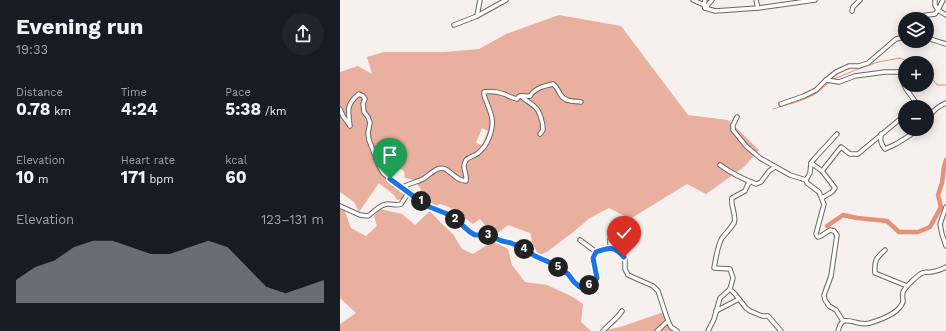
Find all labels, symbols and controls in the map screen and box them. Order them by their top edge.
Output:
map controls [898,12,934,136]
button: layers [898,12,934,48]
button: share [282,13,324,55]
text: Evening run [16,14,144,39]
text: 19:33 [16,42,48,57]
button: + [898,56,934,92]
text: Distance [16,86,63,99]
text: Time [121,86,147,99]
text: Pace [225,86,251,99]
text: 0.78 [16,99,50,119]
text: 4:24 [121,99,158,119]
text: 5:38 [225,99,261,119]
button: − [898,100,934,136]
text: km [50,105,71,118]
text: /km [261,105,286,118]
pin [373,138,407,179]
icon: arrive [379,144,401,166]
text: Elevation [16,154,65,167]
text: Heart rate [121,154,175,167]
text: kcal [225,154,247,167]
text: 10 [16,167,34,187]
text: 171 [121,167,146,187]
text: 60 [225,167,247,187]
text: m [34,173,49,186]
text: bpm [146,173,174,186]
pin: 1 [411,191,431,211]
text: 1 [419,194,423,207]
pin: 2 [445,209,465,229]
text: Elevation [16,212,74,227]
text: 123–131 m [261,212,324,227]
text: 2 [452,212,458,225]
pin [607,216,641,257]
icon: check [613,222,635,244]
pin: 3 [478,225,498,245]
text: 3 [485,228,491,241]
pin: 4 [514,239,534,259]
text: 4 [520,242,528,255]
pin: 5 [548,257,568,277]
text: 5 [555,260,561,273]
pin: 6 [579,275,599,295]
text: 6 [586,278,592,291]

